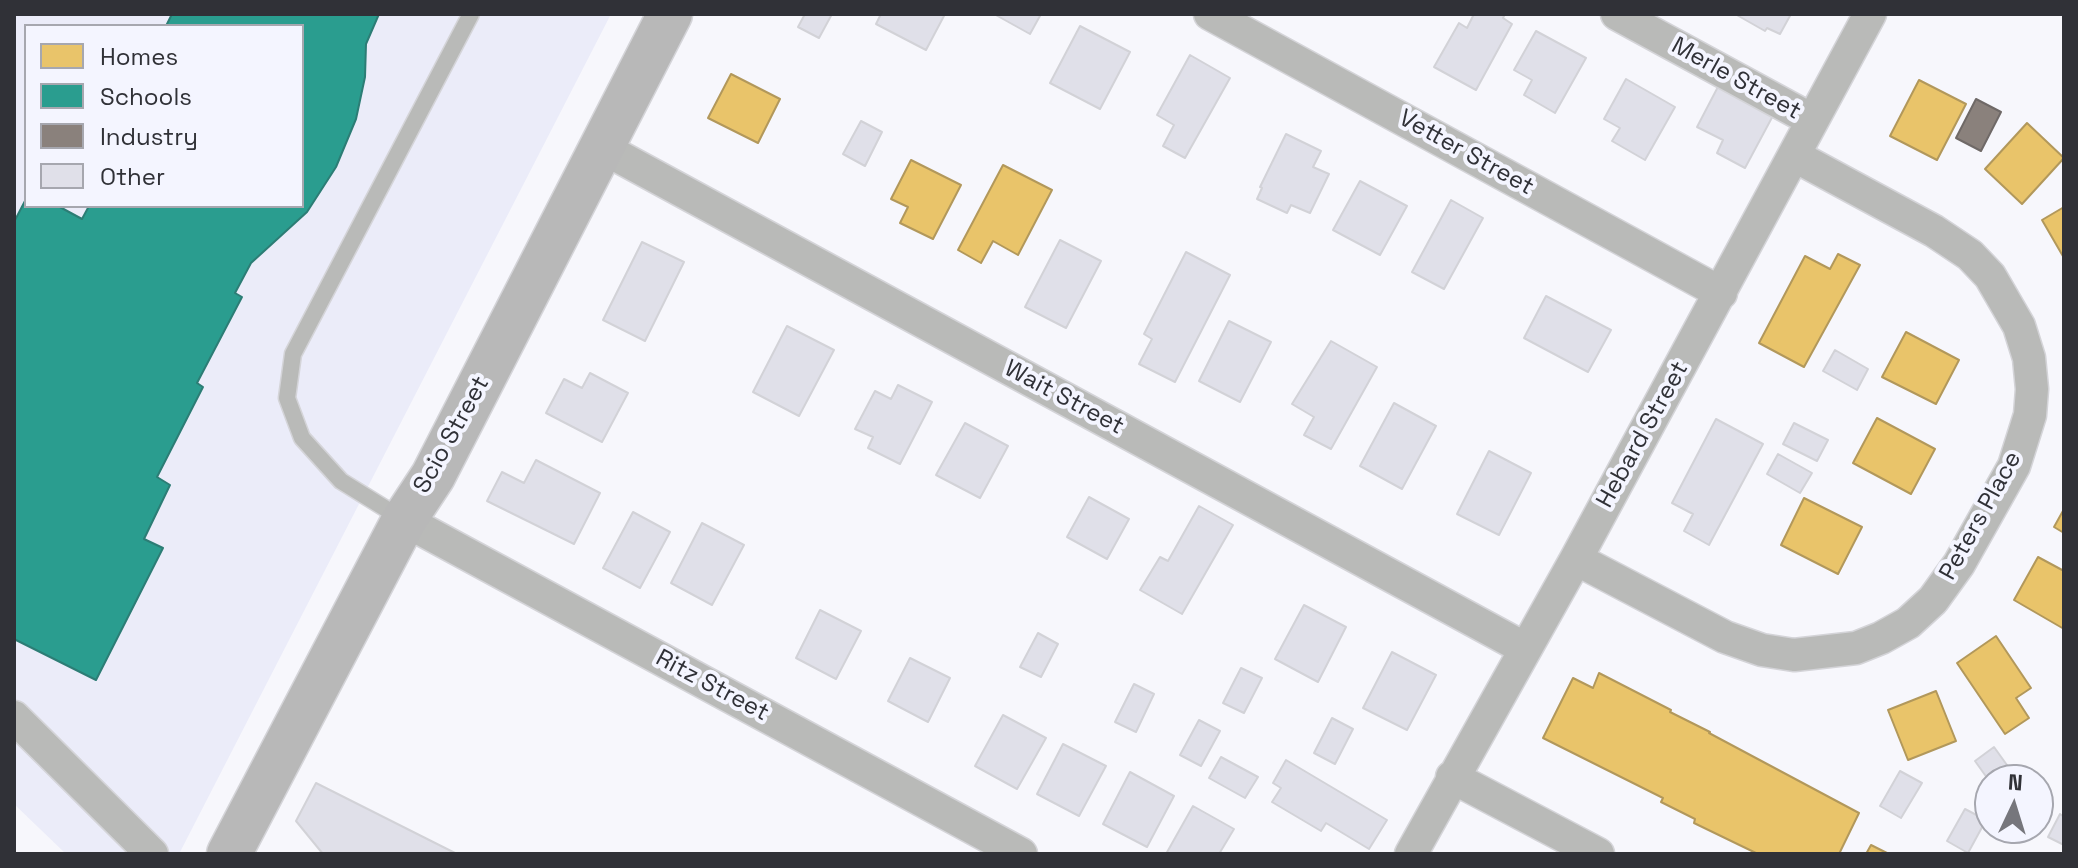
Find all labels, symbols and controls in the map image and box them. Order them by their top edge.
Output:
legend [24,24,304,208]
street label: Merle Street [1666,32,1806,126]
text: Homes [100,41,178,72]
text: Schools [100,81,192,112]
street label: Vetter Street [1394,104,1538,202]
text: Industry [100,121,198,152]
text: Other [100,161,165,192]
street label: Wait Street [999,355,1129,441]
street label: Hebard Street [1591,357,1695,513]
street label: Scio Street [408,371,496,499]
street label: Peters Place [1934,447,2028,585]
street label: Ritz Street [650,644,774,728]
north arrow [1974,764,2054,844]
text: N [2007,768,2024,797]

